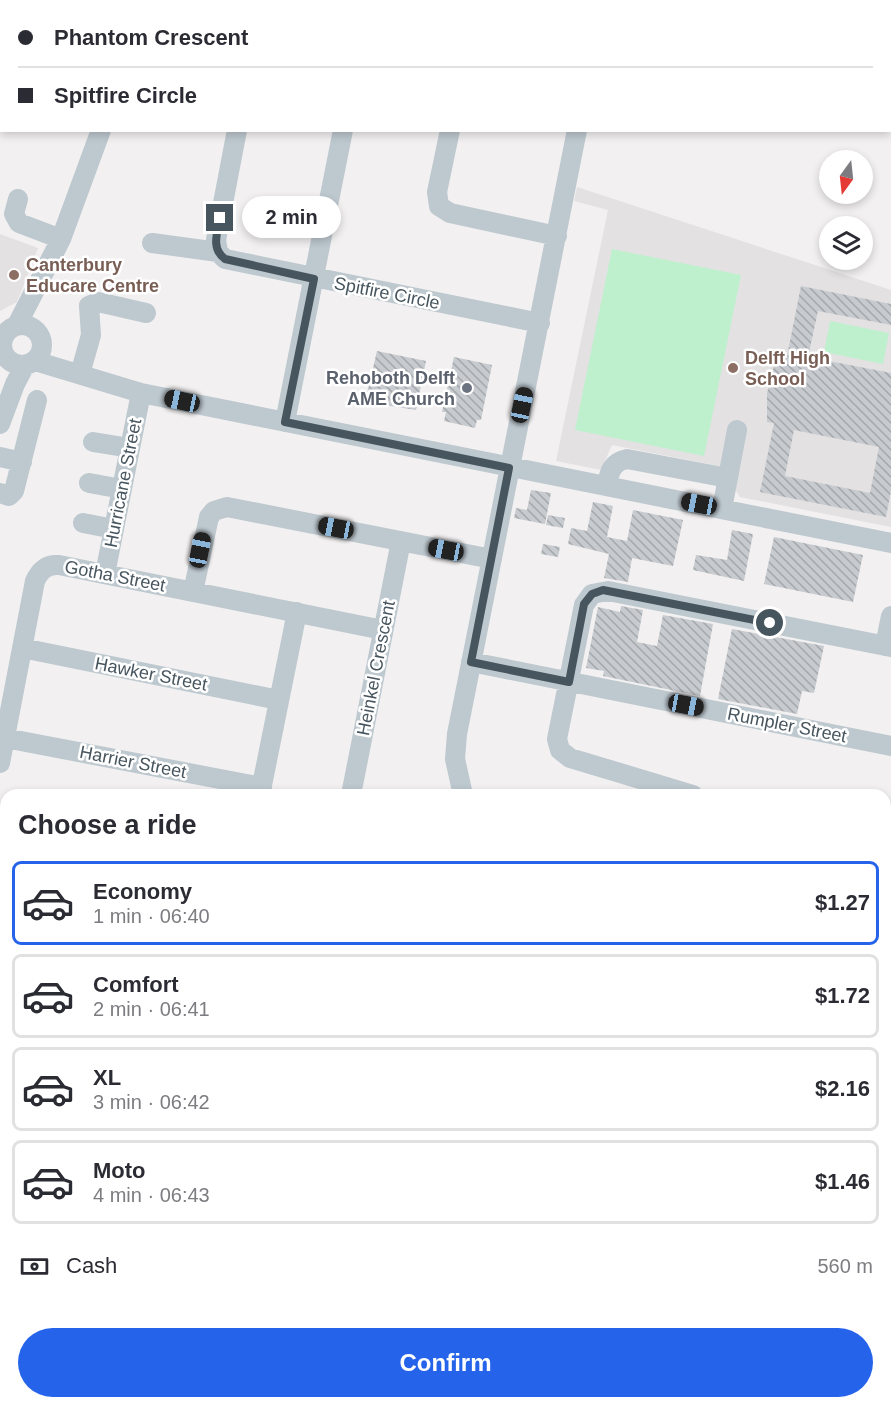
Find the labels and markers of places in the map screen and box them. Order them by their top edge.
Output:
place label: Canterbury Educare Centre [26,255,159,296]
marker: Canterbury Educare Centre [7,268,21,282]
place label: Delft High School [745,348,830,389]
marker: Delft High School [726,361,740,375]
place label: Rehoboth Delft AME Church [326,368,455,409]
marker: Rehoboth Delft AME Church [460,381,474,395]

